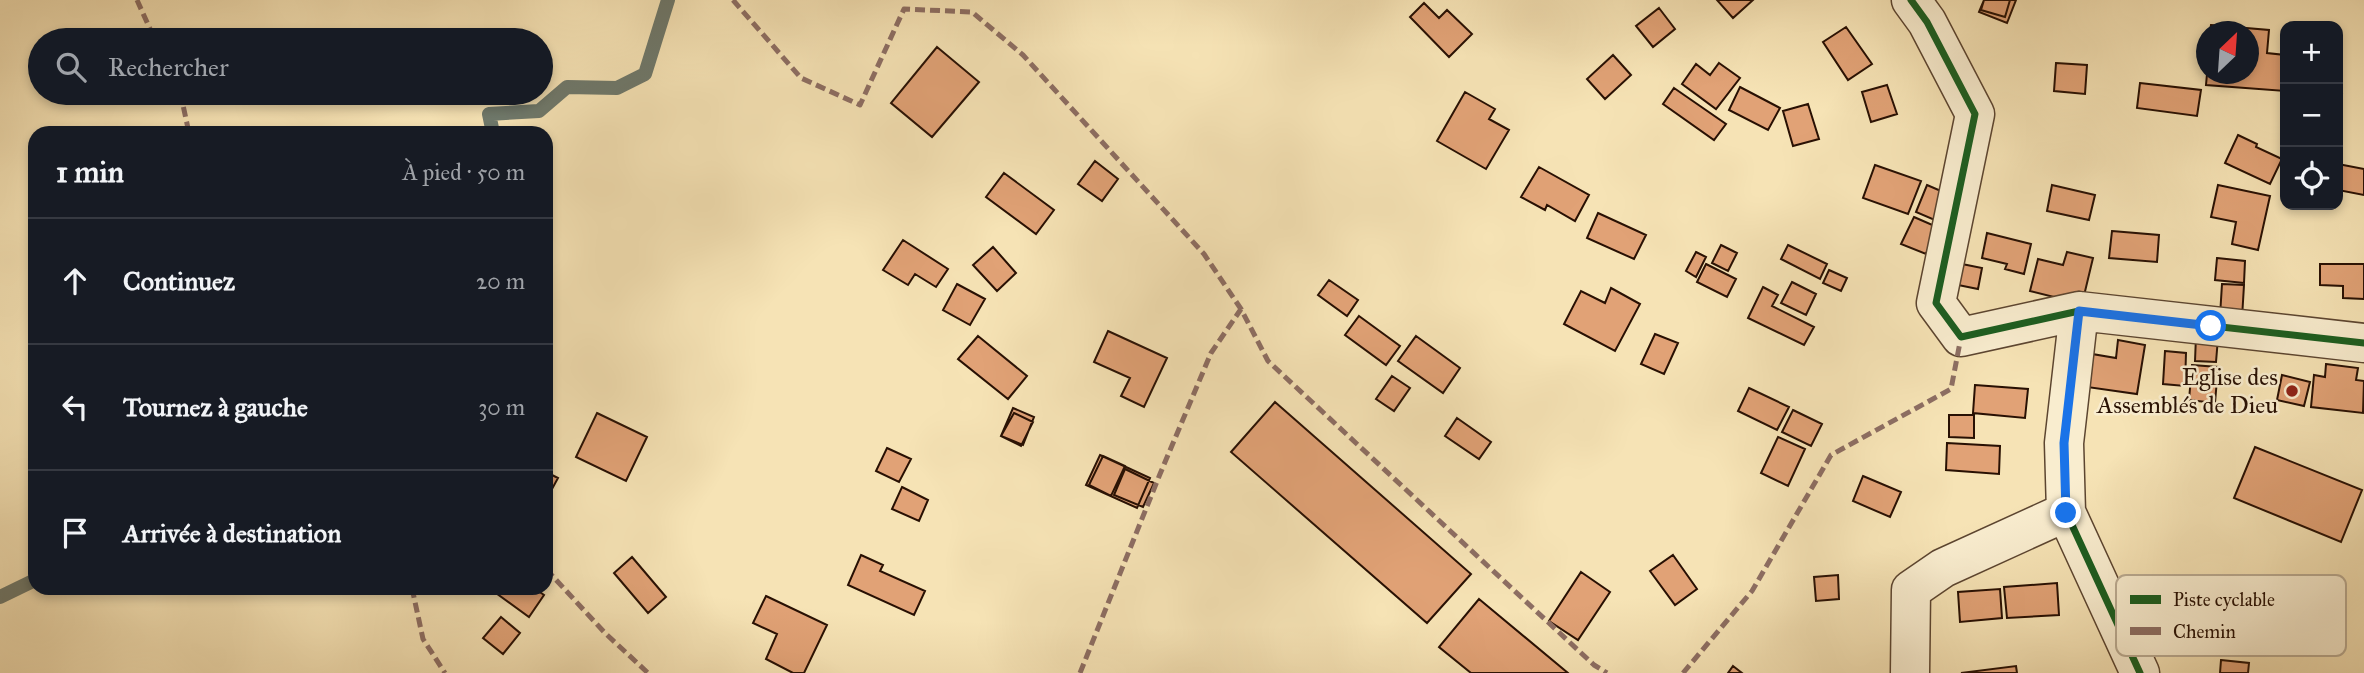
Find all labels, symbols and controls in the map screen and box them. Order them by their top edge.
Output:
north arrow [2196,21,2259,84]
map controls [2280,21,2343,210]
button: + [2280,21,2343,84]
search box [28,28,553,105]
icon: search [52,48,90,86]
text: Rechercher [108,51,229,83]
button: − [2280,84,2343,147]
button: locate [2280,147,2343,210]
text: 1 min [56,154,124,190]
text: À pied · 50 m [402,158,525,186]
icon: ahead [56,262,94,300]
text: Continuez [123,265,235,297]
text: 20 m [476,267,525,295]
route start [2195,310,2226,341]
place label: Eglise des Assemblés de Dieu [2096,362,2278,420]
marker: Eglise des Assemblés de Dieu [2284,383,2300,399]
icon: left [56,388,94,426]
text: Tournez à gauche [123,391,308,423]
text: 30 m [478,393,525,421]
route end [2050,497,2081,528]
icon: arrive [56,514,94,552]
text: Arrivée à destination [123,517,341,549]
legend [2116,575,2346,656]
text: Piste cyclable [2173,588,2275,611]
text: Chemin [2173,620,2236,643]

